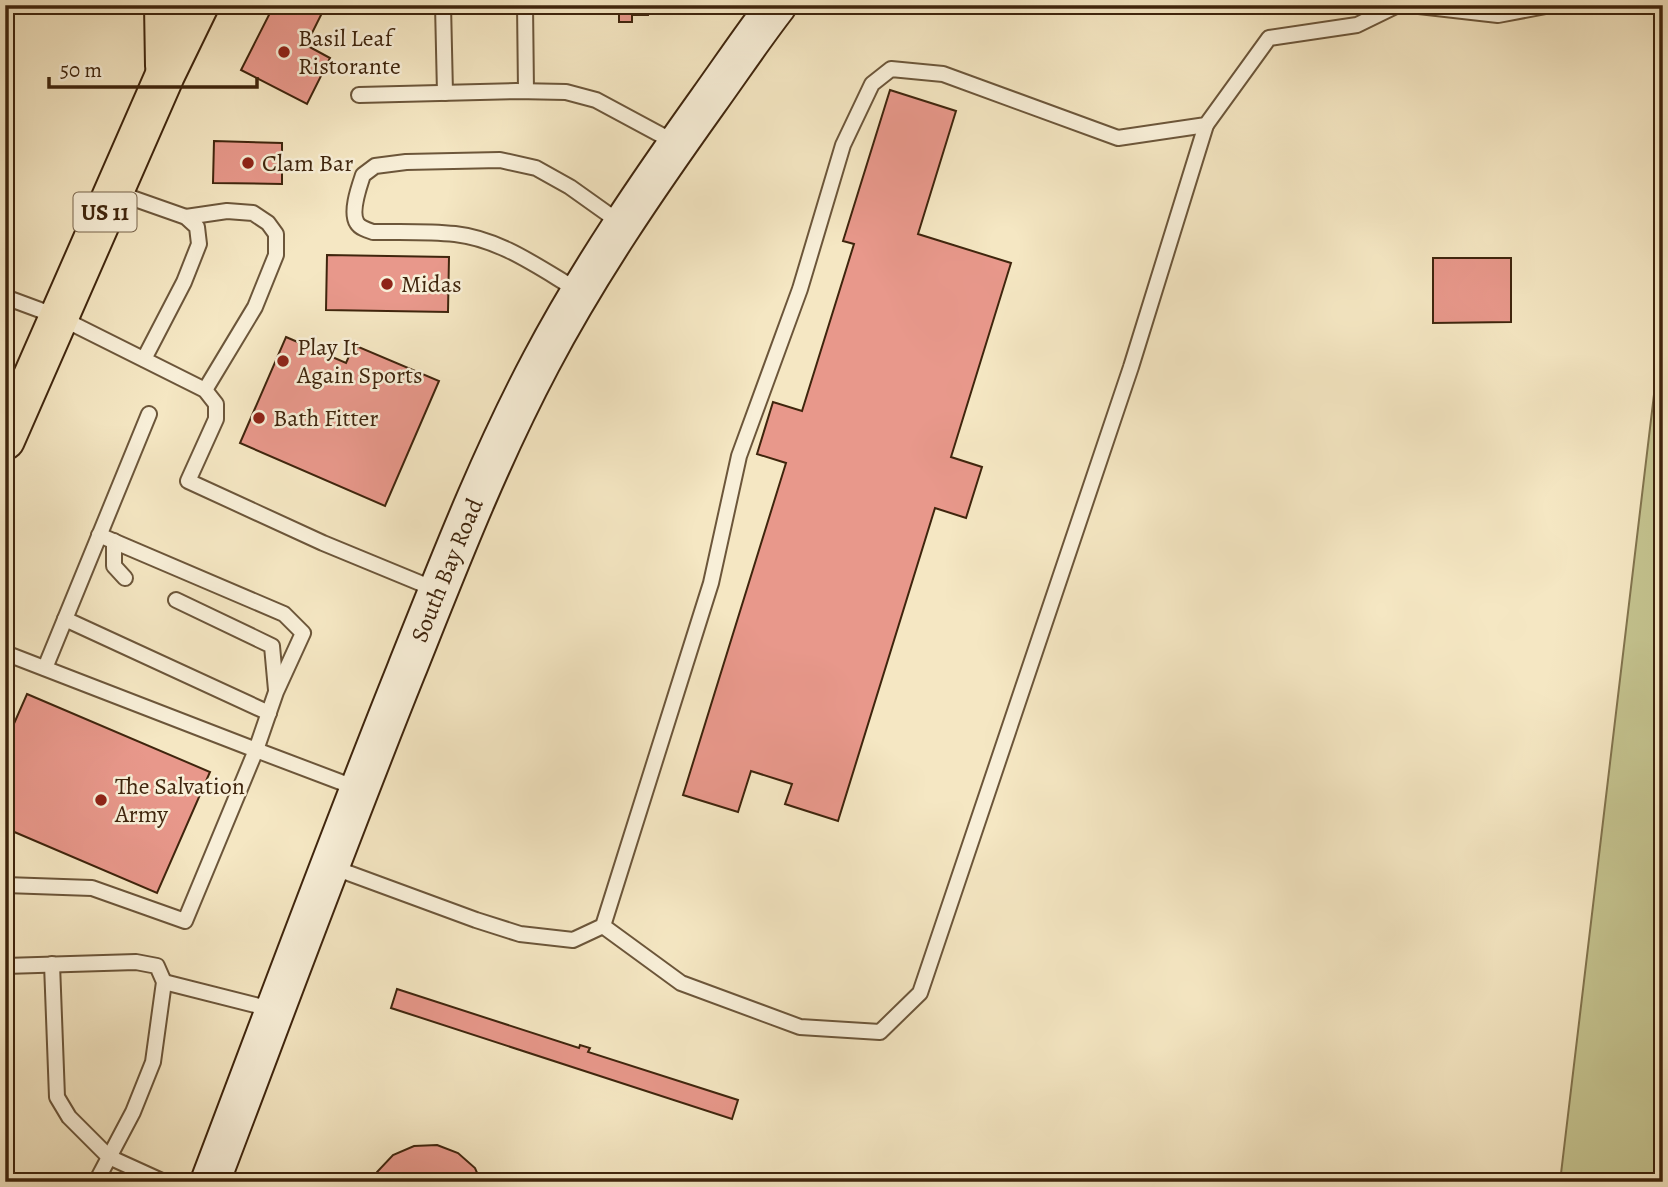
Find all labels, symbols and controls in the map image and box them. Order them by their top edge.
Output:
place label: Basil Leaf Ristorante [298,22,401,82]
marker: Basil Leaf Ristorante [276,44,292,60]
scale bar [49,46,257,90]
text: 50 m [60,56,102,84]
place label: Clam Bar [262,147,354,179]
marker: Clam Bar [240,155,256,171]
road number: US 11 [74,192,136,232]
place label: Midas [401,268,462,300]
marker: Midas [379,276,395,292]
place label: Play It Again Sports [296,331,423,391]
marker: Play It Again Sports [275,353,291,369]
place label: Bath Fitter [273,402,378,434]
marker: Bath Fitter [251,410,267,426]
street label: South Bay Road [403,493,491,647]
place label: The Salvation Army [114,770,245,830]
marker: The Salvation Army [93,792,109,808]

